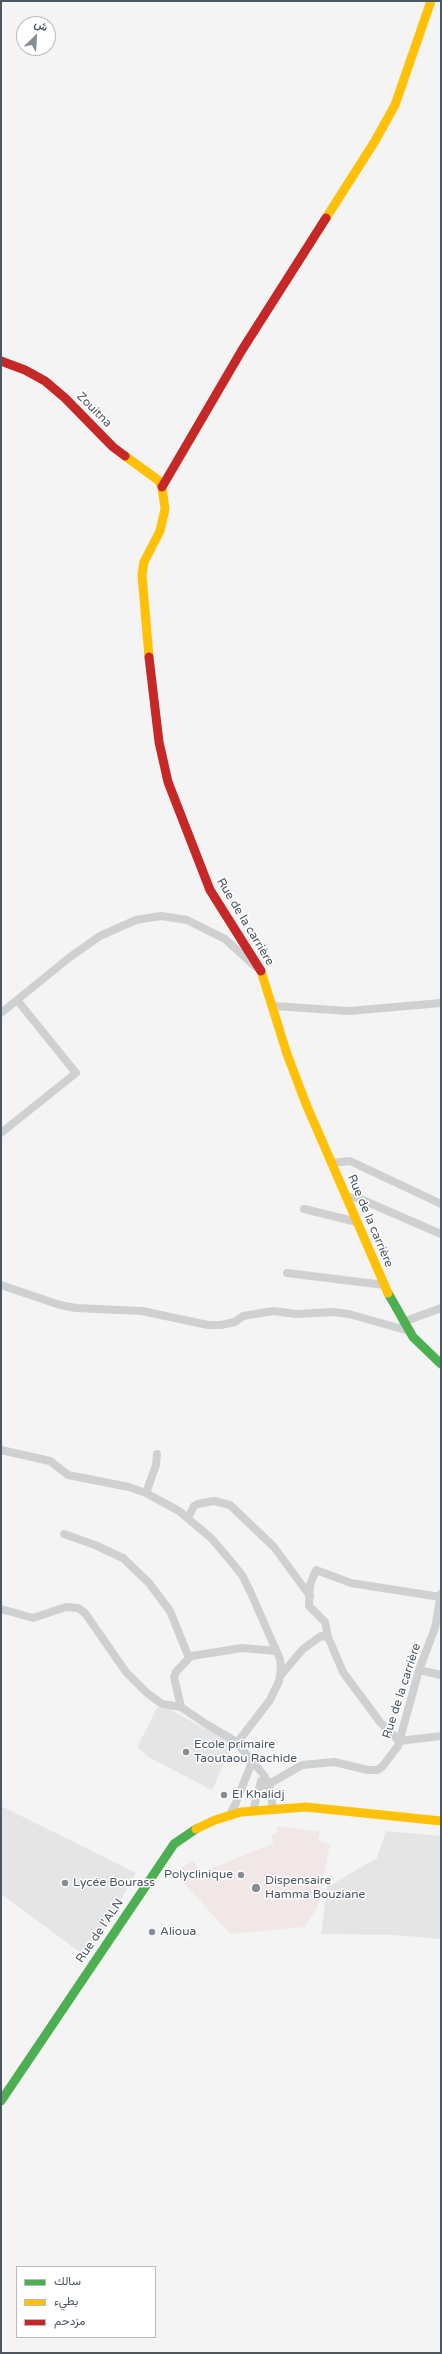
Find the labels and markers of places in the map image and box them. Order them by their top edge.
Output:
place label: Ecole primaire Taoutaou Rachide [194,1738,297,1766]
marker: Ecole primaire Taoutaou Rachide [181,1747,191,1757]
place label: El Khalidj [232,1788,284,1802]
marker: El Khalidj [219,1790,229,1800]
place label: Polyclinique [164,1868,233,1882]
marker: Polyclinique [236,1870,246,1880]
place label: Dispensaire Hamma Bouziane [265,1874,365,1902]
place label: Lycée Bourass [73,1876,155,1890]
marker: Lycée Bourass [60,1878,70,1888]
marker: Dispensaire Hamma Bouziane [250,1882,262,1894]
place label: Alioua [160,1925,196,1939]
marker: Alioua [147,1927,157,1937]

